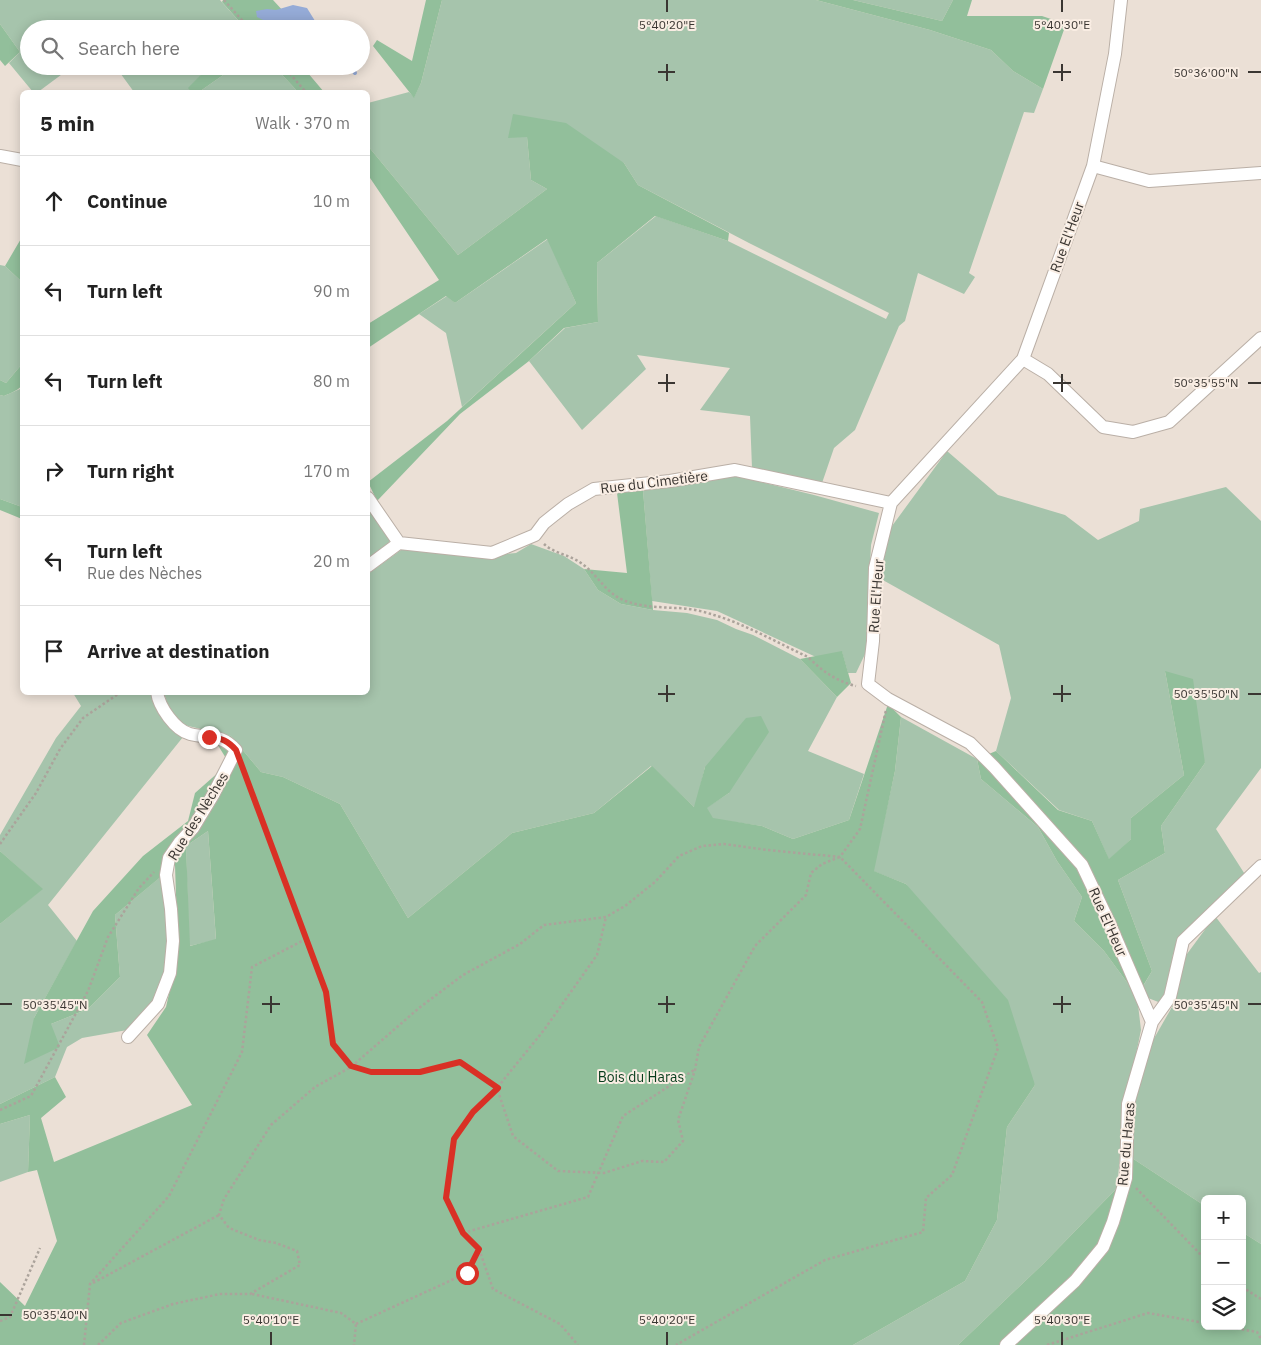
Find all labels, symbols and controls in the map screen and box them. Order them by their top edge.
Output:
text: 5°40'20"E [639,17,695,32]
text: 5°40'30"E [1034,17,1090,32]
search box [20,20,370,75]
icon: search [38,34,66,62]
text: Search here [78,36,180,60]
text: 50°36'00"N [1173,65,1239,80]
text: 5 min [40,109,95,137]
text: Walk · 370 m [255,113,350,133]
icon: ahead [40,187,68,215]
text: Continue [87,189,167,213]
text: 10 m [313,191,350,211]
street label: Rue El'Heur [1046,199,1088,275]
icon: left [40,277,68,305]
text: Turn left [87,279,163,303]
text: 90 m [313,281,350,301]
icon: left [40,367,68,395]
text: Turn left [87,369,163,393]
text: 80 m [313,371,350,391]
text: 50°35'55"N [1173,375,1239,390]
icon: right [40,457,68,485]
text: Turn right [87,459,174,483]
text: 170 m [303,461,350,481]
street label: Rue du Cimetière [599,466,709,498]
text: Turn left [87,539,163,563]
icon: left [40,547,68,575]
text: 20 m [313,551,350,571]
street label: Rue El'Heur [864,558,888,634]
text: Rue des Nèches [87,563,202,583]
icon: arrive [40,637,68,665]
text: Arrive at destination [87,639,270,663]
text: 50°35'50"N [1173,686,1239,701]
route end [198,726,221,749]
street label: Rue des Nèches [164,768,232,864]
street label: Rue El'Heur [1085,885,1131,959]
text: 50°35'45"N [22,997,88,1012]
text: 50°35'45"N [1173,997,1239,1012]
park label: Bois du Haras [598,1068,685,1086]
street label: Rue du Haras [1113,1101,1139,1187]
map controls [1201,1195,1246,1330]
button: + [1201,1195,1246,1240]
button: − [1201,1240,1246,1285]
route start [456,1262,479,1285]
button: layers [1201,1285,1246,1330]
text: 50°35'40"N [22,1307,88,1322]
text: 5°40'10"E [243,1312,299,1327]
text: 5°40'20"E [639,1312,695,1327]
text: 5°40'30"E [1034,1312,1090,1327]

